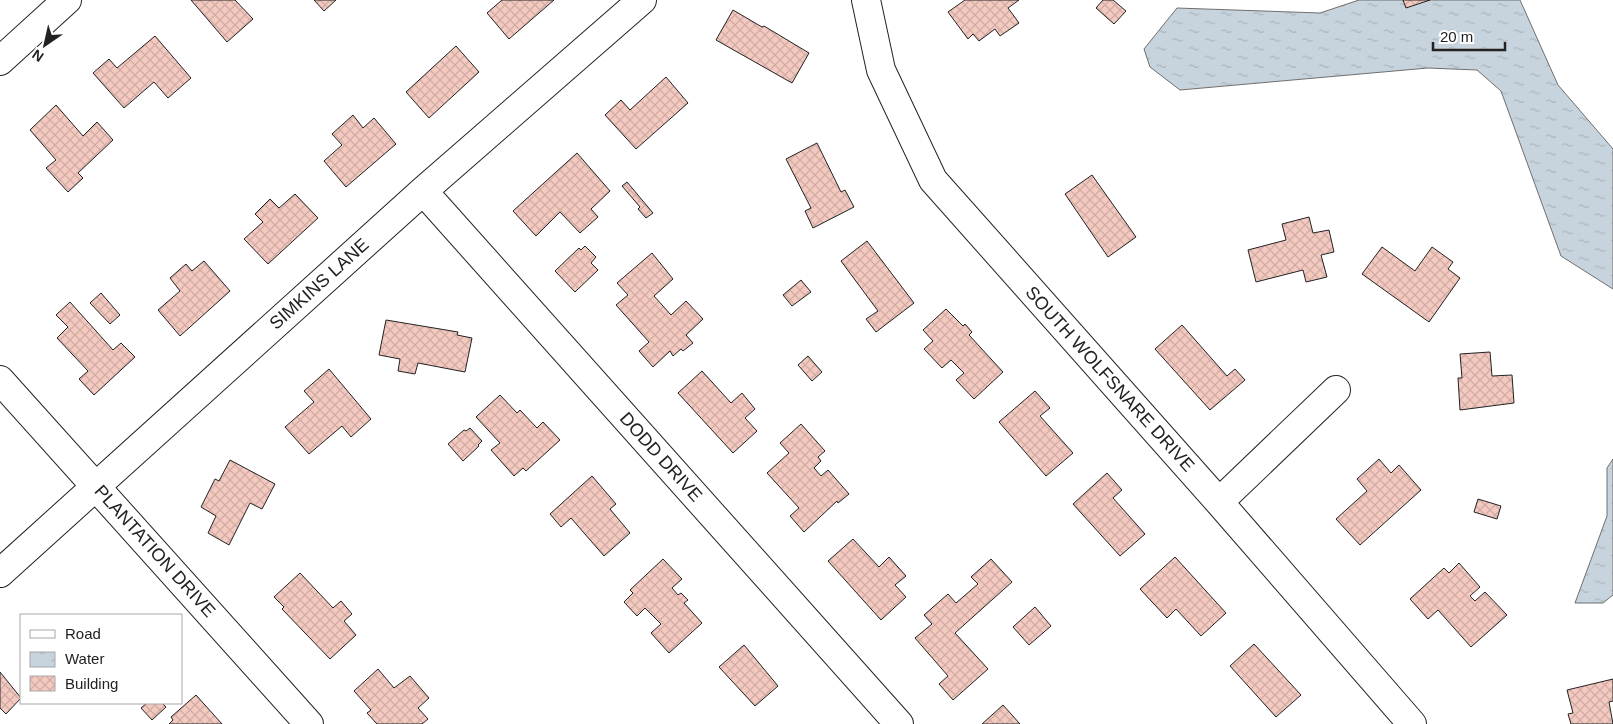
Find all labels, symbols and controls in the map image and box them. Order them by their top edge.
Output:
north arrow [20,20,70,70]
scale bar [1433,20,1506,52]
text: 20 m [1440,28,1473,45]
text: N [29,46,46,65]
street label: SIMKINS LANE [265,234,373,334]
street label: SOUTH WOLFSNARE DRIVE [1022,282,1198,476]
street label: DODD DRIVE [616,408,706,506]
street label: PLANTATION DRIVE [91,481,219,621]
legend [20,614,182,704]
text: Road [65,625,101,642]
text: Water [65,650,104,667]
text: Building [65,675,118,692]

